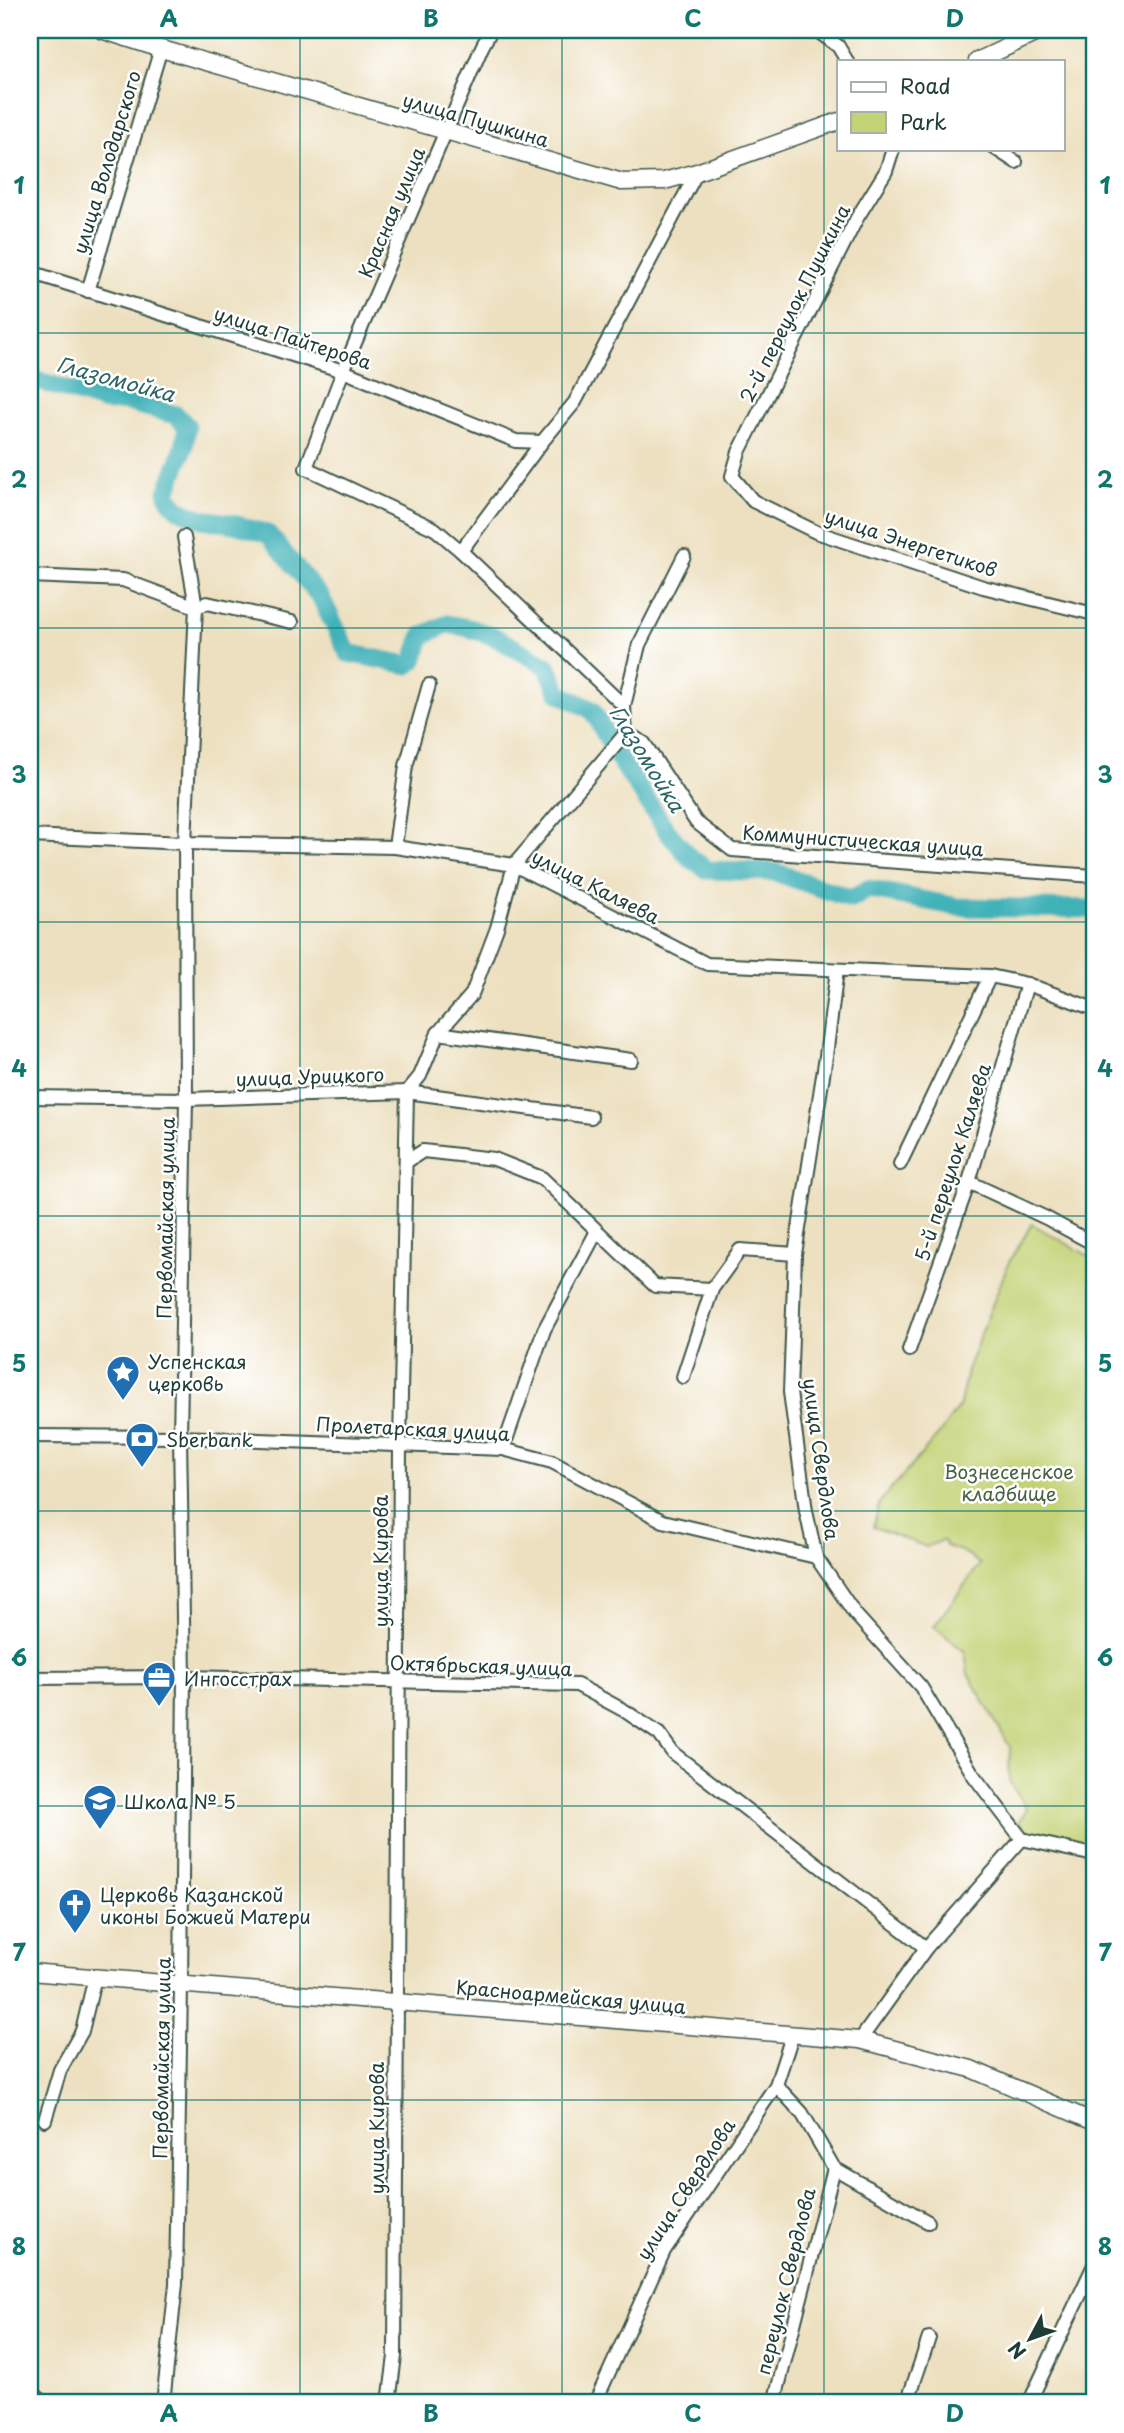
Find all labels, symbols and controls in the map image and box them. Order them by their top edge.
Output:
text: A [160,0,178,35]
text: B [423,0,439,35]
text: C [684,0,702,35]
text: D [946,0,964,35]
legend [837,60,1064,150]
street label: улица Володарского [65,67,147,257]
text: Road [900,69,951,101]
street label: улица Пушкина [400,85,552,153]
text: Park [900,105,947,137]
street label: Красная улица [351,142,431,282]
text: 1 [14,167,25,202]
text: 1 [1100,167,1111,202]
street label: 2-й переулок Пушкина [732,199,856,407]
street label: улица Пайтерова [211,298,376,376]
water label: Глазомойка [53,347,180,409]
text: 2 [11,461,27,496]
text: 2 [1097,461,1113,496]
street label: улица Энергетиков [821,501,1001,583]
water label: Глазомойка [602,698,694,819]
text: 3 [11,756,27,791]
text: 3 [1097,756,1113,791]
street label: Коммунистическая улица [741,818,985,862]
street label: улица Каляева [527,842,665,930]
text: 4 [11,1050,27,1085]
text: 4 [1097,1050,1113,1085]
street label: улица Урицкого [235,1059,385,1093]
street label: 5-й переулок Каляева [907,1059,997,1265]
street label: Первомайская улица [149,1117,181,1319]
text: 5 [12,1345,26,1380]
text: 5 [1098,1345,1112,1380]
place label: Успенская церковь [148,1347,247,1397]
place icon: Успенская церковь [104,1353,142,1402]
street label: улица Свердлова [797,1376,847,1542]
street label: Пролетарская улица [315,1409,511,1447]
bank icon: Sberbank [123,1420,161,1469]
place label: Sberbank [166,1425,254,1453]
park label: Вознесенское кладбище [944,1457,1074,1507]
street label: улица Кирова [366,1495,394,1627]
text: 6 [11,1639,27,1674]
text: 6 [1097,1639,1113,1674]
street label: Октябрьская улица [389,1648,573,1682]
office icon: Ингосстрах [140,1659,178,1708]
place label: Ингосстрах [184,1664,292,1692]
school or university icon: Школа № 5 [81,1782,119,1831]
place label: Школа № 5 [124,1787,236,1815]
place label: Церковь Казанской иконы Божией Матери [100,1880,311,1930]
church icon: Церковь Казанской иконы Божией Матери [56,1886,94,1935]
text: 7 [12,1934,26,1969]
text: 7 [1098,1934,1112,1969]
street label: Первомайская улица [145,1957,177,2159]
street label: Красноармейская улица [455,1972,687,2020]
street label: улица Кирова [362,2062,390,2194]
street label: улица Свердлова [629,2113,741,2265]
street label: переулок Свердлова [748,2184,822,2377]
text: 8 [12,2228,26,2263]
text: 8 [1098,2228,1112,2263]
north arrow [995,2304,1064,2374]
text: N [1001,2336,1032,2366]
text: A [160,2395,178,2430]
text: B [423,2395,439,2430]
text: C [684,2395,702,2430]
text: D [946,2395,964,2430]

